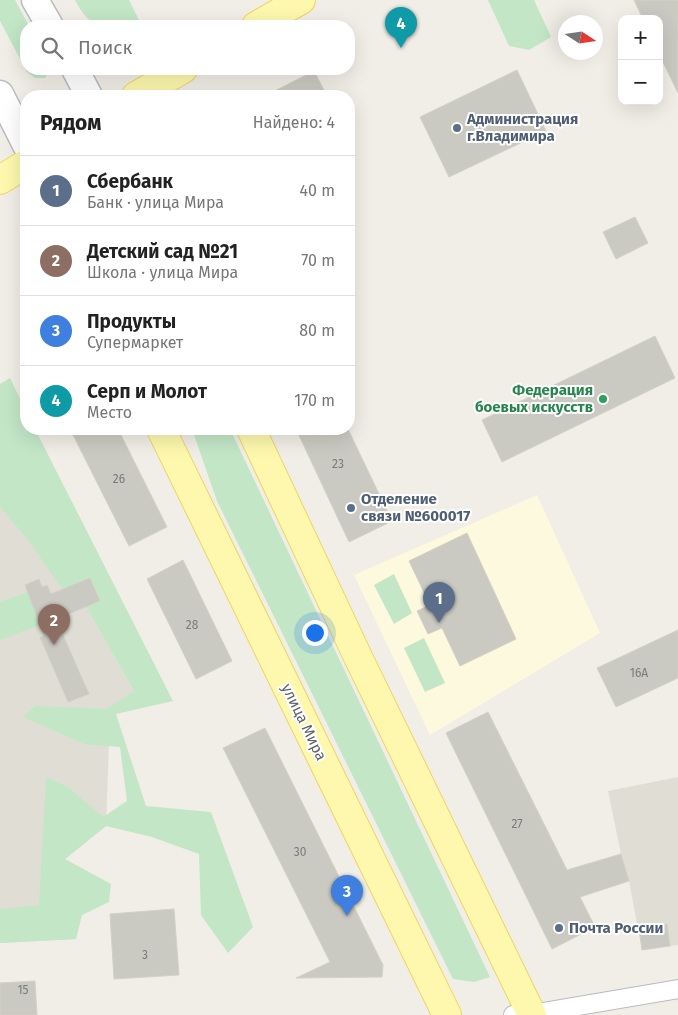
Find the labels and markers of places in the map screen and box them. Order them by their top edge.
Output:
pin: 4 [385,7,417,48]
place label: Администрация г.Владимира [466,110,578,145]
marker: Администрация г.Владимира [451,122,463,134]
place label: Федерация боевых искусств [475,381,593,416]
marker: Федерация боевых искусств [597,393,609,405]
place label: Отделение связи №600017 [361,490,470,525]
marker: Отделение связи №600017 [345,502,357,514]
pin: 1 [423,582,455,623]
pin: 2 [38,604,70,645]
pin: 3 [331,875,363,916]
place label: Почта России [569,919,663,937]
marker: Почта России [553,922,565,934]

